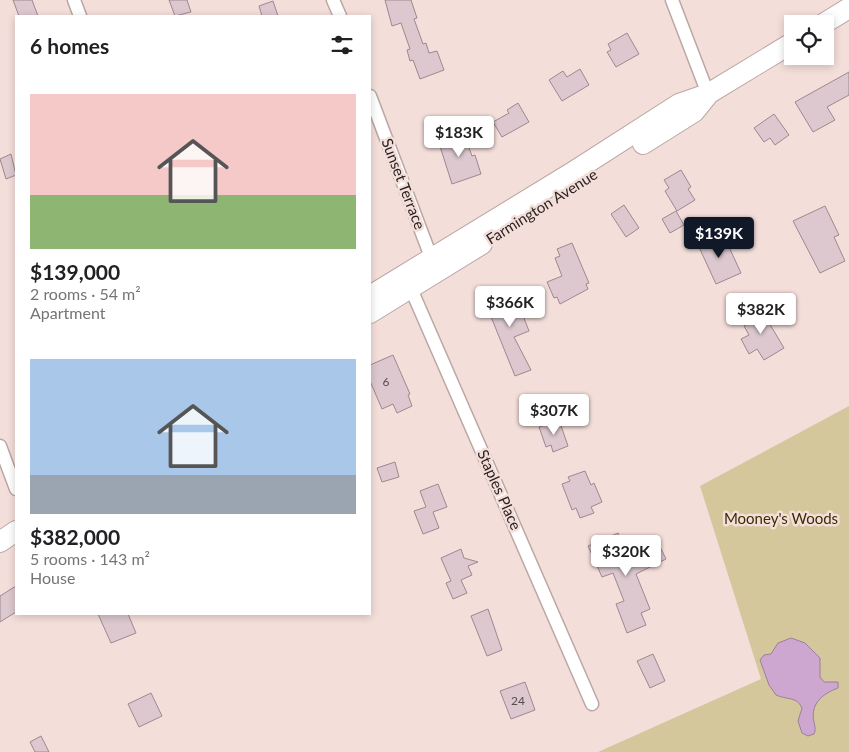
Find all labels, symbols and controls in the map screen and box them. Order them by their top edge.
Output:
map controls [784,15,834,65]
button: locate [784,15,834,65]
icon: filters [328,31,356,59]
text: 6 homes [30,33,109,58]
pin: $183K [424,116,494,158]
text: $183K [435,122,483,141]
icon: home [148,126,238,216]
street label: Sunset Terrace [378,136,430,232]
street label: Farmington Avenue [483,165,600,248]
pin: $139K [684,216,754,259]
text: $139K [695,223,743,242]
text: $139,000 [30,259,120,284]
text: 2 rooms · 54 m² [30,284,141,303]
pin: $366K [475,286,545,328]
text: $366K [486,292,534,311]
pin: $382K [726,292,796,335]
text: $382K [737,299,785,318]
text: Apartment [30,303,105,322]
house number: 6 [383,374,390,389]
icon: home [148,391,238,481]
pin: $307K [519,394,589,436]
text: $307K [530,400,578,419]
street label: Staples Place [474,447,526,532]
park label: Mooney's Woods [724,509,838,527]
text: $382,000 [30,524,120,549]
pin: $320K [591,534,661,577]
text: $320K [602,541,650,560]
text: 5 rooms · 143 m² [30,549,150,568]
text: House [30,568,75,587]
house number: 24 [511,693,525,708]

